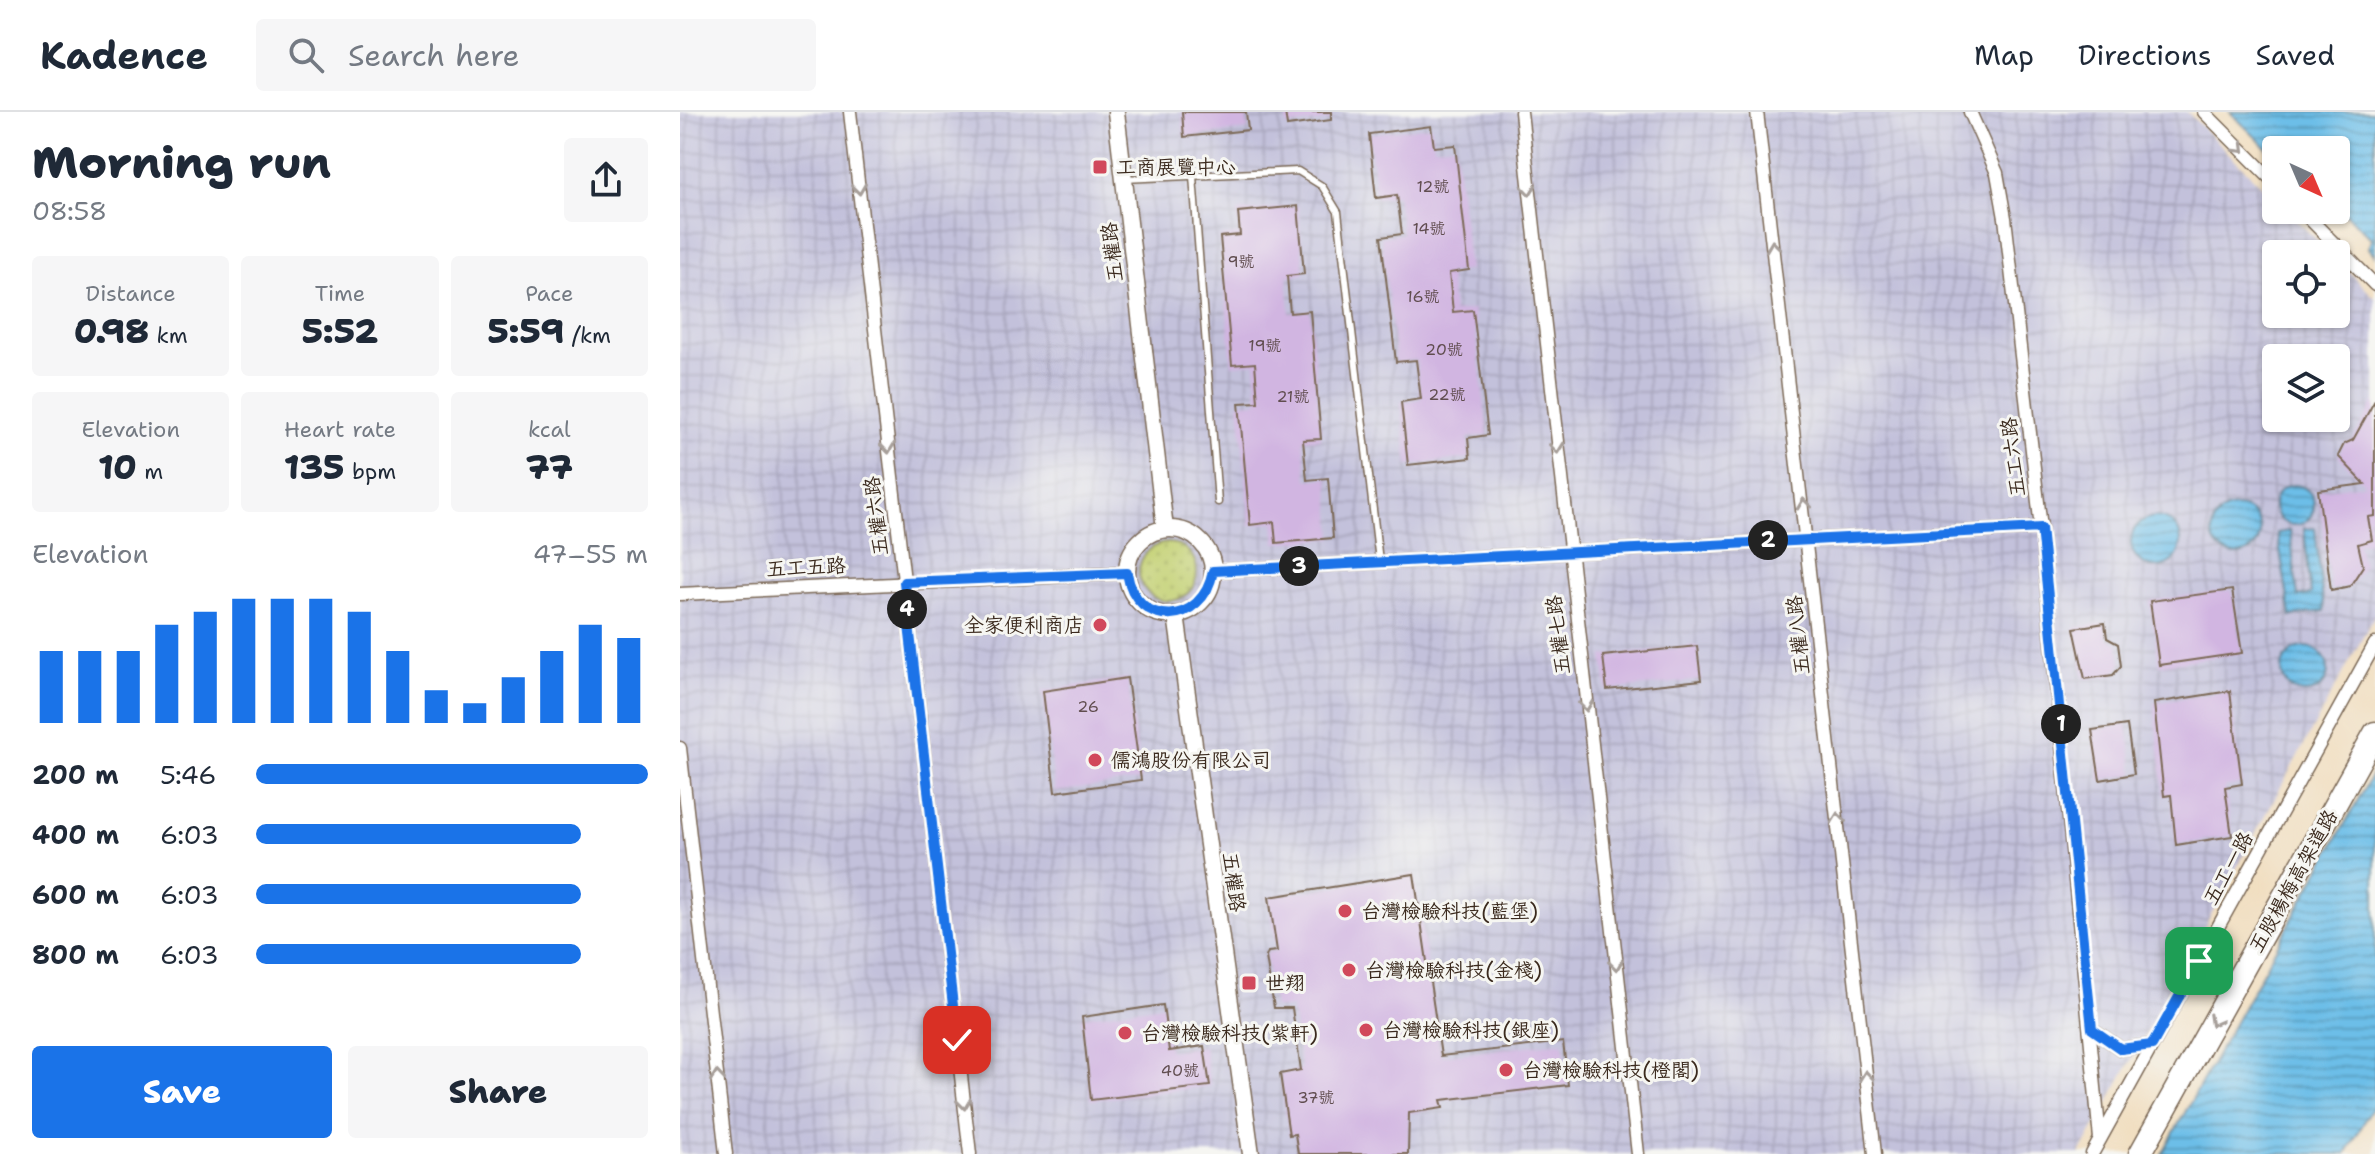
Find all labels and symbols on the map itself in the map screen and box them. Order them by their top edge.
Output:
north arrow [2262,136,2350,224]
one-way arrow [2231,139,2245,153]
place label: 工商展覽中心 [1116,154,1236,180]
marker: 工商展覽中心 [1091,158,1109,176]
house number: 12號 [1416,176,1450,197]
one-way arrow [850,183,867,196]
one-way arrow [1521,183,1538,196]
house number: 14號 [1412,218,1446,239]
street label: 五權路 [1095,220,1129,283]
one-way arrow [1765,239,1782,252]
house number: 9號 [1227,251,1255,272]
house number: 16號 [1406,286,1440,307]
house number: 19號 [1248,335,1282,356]
house number: 20號 [1425,339,1463,360]
house number: 22號 [1428,384,1466,405]
house number: 21號 [1276,386,1310,407]
street label: 五工六路 [1995,415,2031,498]
one-way arrow [880,442,897,455]
one-way arrow [1549,442,1566,455]
street label: 五權六路 [858,474,894,557]
one-way arrow [1795,497,1812,510]
pin: 2 [1748,520,1788,560]
pin: 3 [1279,546,1319,586]
street label: 五工五路 [765,552,848,582]
pin: 4 [887,589,927,629]
street label: 五權七路 [1540,593,1576,676]
street label: 五權八路 [1781,593,1815,676]
place label: 全家便利商店 [964,612,1084,638]
marker: 全家便利商店 [1091,616,1109,634]
house number: 26 [1077,696,1099,717]
one-way arrow [1578,700,1595,713]
pin: 1 [2041,704,2081,744]
place label: 儒鴻股份有限公司 [1111,747,1271,773]
marker: 儒鴻股份有限公司 [1086,751,1104,769]
street label: 五股楊梅高架道路 [2243,804,2344,957]
one-way arrow [1830,811,1847,824]
street label: 五工一路 [2197,826,2259,909]
street label: 五權路 [1217,850,1251,915]
place label: 台灣檢驗科技(藍堡) [1361,898,1538,924]
marker: 台灣檢驗科技(藍堡) [1336,902,1354,920]
pin [2165,927,2233,995]
place label: 台灣檢驗科技(金棧) [1365,957,1542,983]
one-way arrow [1608,959,1625,972]
marker: 台灣檢驗科技(金棧) [1340,961,1358,979]
place label: 世翔 [1265,970,1305,996]
marker: 世翔 [1240,974,1258,992]
pin [923,1006,991,1074]
one-way arrow [2208,1013,2224,1027]
place label: 台灣檢驗科技(銀座) [1382,1017,1559,1043]
place label: 台灣檢驗科技(紫軒) [1141,1020,1318,1046]
marker: 台灣檢驗科技(銀座) [1357,1021,1375,1039]
marker: 台灣檢驗科技(紫軒) [1116,1024,1134,1042]
place label: 台灣檢驗科技(橙閣) [1522,1057,1699,1083]
house number: 40號 [1161,1060,1199,1081]
marker: 台灣檢驗科技(橙閣) [1497,1061,1515,1079]
one-way arrow [709,1070,726,1083]
one-way arrow [1858,1070,1875,1083]
house number: 37號 [1297,1087,1335,1108]
one-way arrow [956,1098,973,1111]

